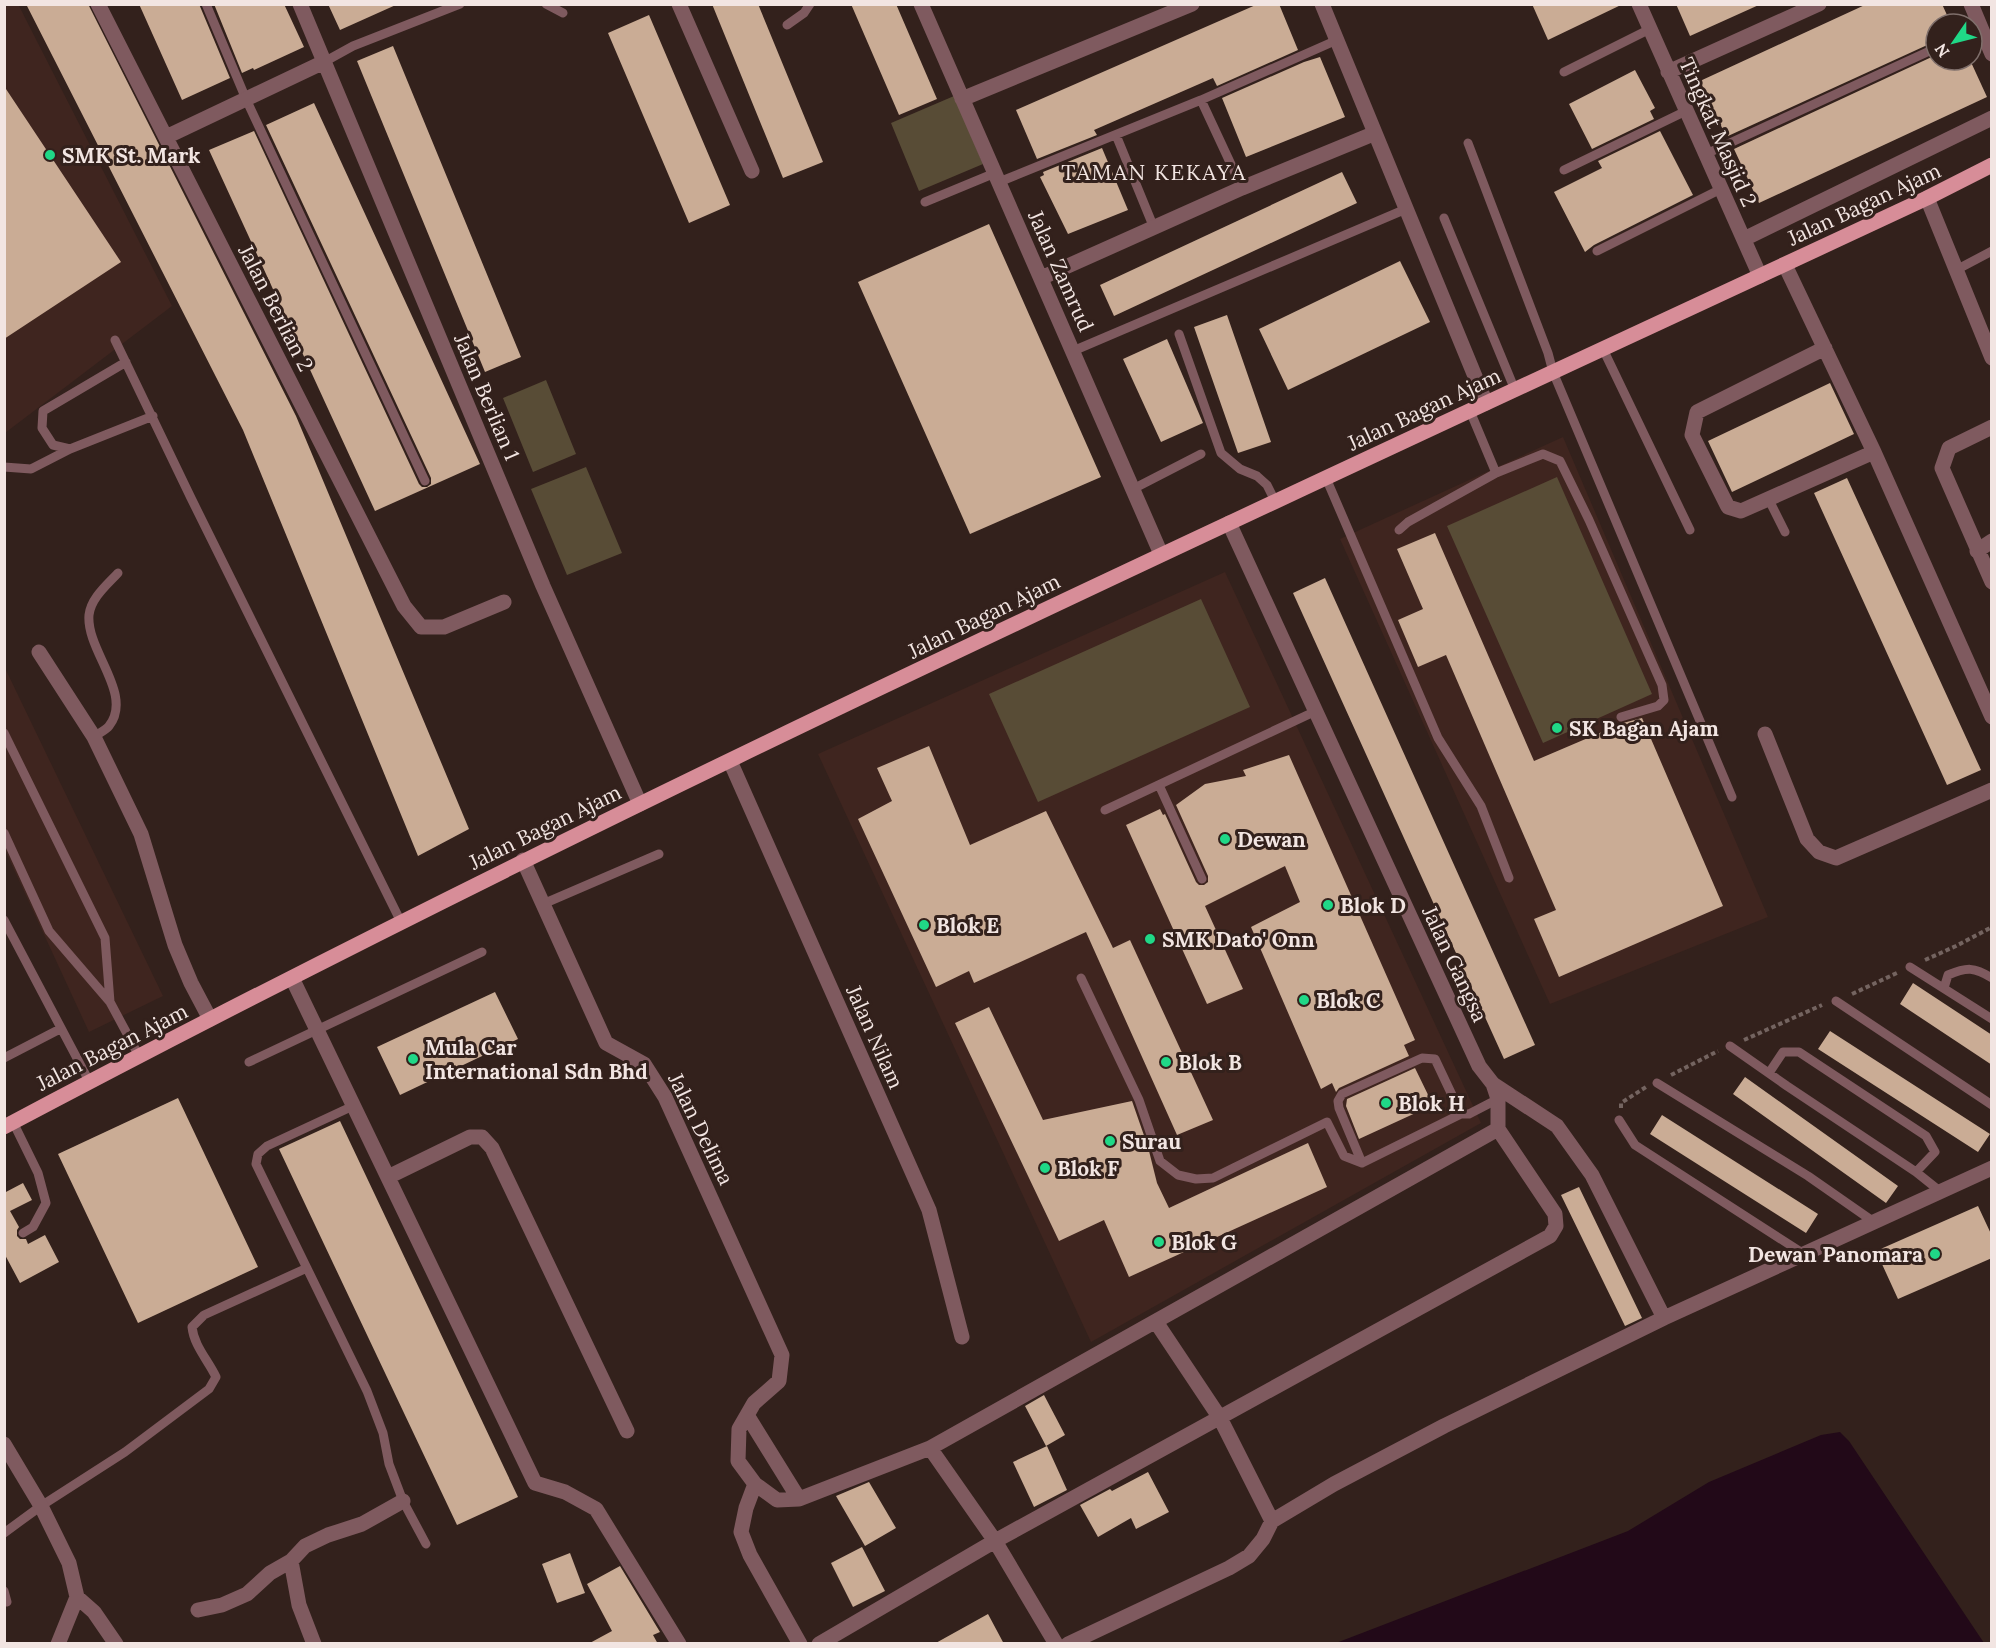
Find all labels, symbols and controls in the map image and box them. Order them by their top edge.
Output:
north arrow [1924,12,1984,72]
text: N [1930,40,1953,61]
street label: Tingkat Masjid 2 [1673,53,1763,211]
place label: SMK St. Mark [62,142,201,169]
marker: SMK St. Mark [43,148,57,162]
street label: Jalan Bagan Ajam [1782,157,1945,252]
district label: TAMAN KEKAYA [1061,158,1247,186]
street label: Jalan Zamrud [1022,205,1100,336]
street label: Jalan Berlian 2 [232,239,319,376]
street label: Jalan Berlian 1 [448,329,526,464]
street label: Jalan Bagan Ajam [1342,362,1505,457]
street label: Jalan Bagan Ajam [903,567,1065,665]
place label: SK Bagan Ajam [1569,715,1719,742]
marker: SK Bagan Ajam [1550,721,1564,735]
street label: Jalan Bagan Ajam [464,778,626,876]
place label: Dewan [1237,826,1306,853]
marker: Dewan [1218,832,1232,846]
place label: Blok D [1340,892,1406,919]
marker: Blok D [1321,898,1335,912]
street label: Jalan Gangsa [1416,901,1494,1026]
place label: Blok E [936,912,999,939]
marker: Blok E [917,918,931,932]
place label: SMK Dato' Onn [1162,926,1315,953]
marker: SMK Dato' Onn [1143,932,1157,946]
street label: Jalan Nilam [840,980,910,1093]
place label: Blok C [1316,987,1381,1014]
marker: Blok C [1297,993,1311,1007]
street label: Jalan Bagan Ajam [31,997,192,1097]
place label: Mula Car International Sdn Bhd [425,1034,648,1085]
place label: Blok B [1178,1049,1242,1076]
marker: Mula Car International Sdn Bhd [406,1052,420,1066]
marker: Blok B [1159,1055,1173,1069]
street label: Jalan Delima [662,1068,740,1190]
place label: Blok H [1398,1090,1465,1117]
marker: Blok H [1379,1096,1393,1110]
place label: Surau [1122,1128,1181,1155]
marker: Surau [1103,1134,1117,1148]
place label: Blok F [1057,1155,1119,1182]
marker: Blok F [1038,1161,1052,1175]
place label: Blok G [1171,1229,1237,1256]
marker: Blok G [1152,1235,1166,1249]
place label: Dewan Panomara [1748,1241,1923,1268]
marker: Dewan Panomara [1928,1247,1942,1261]

